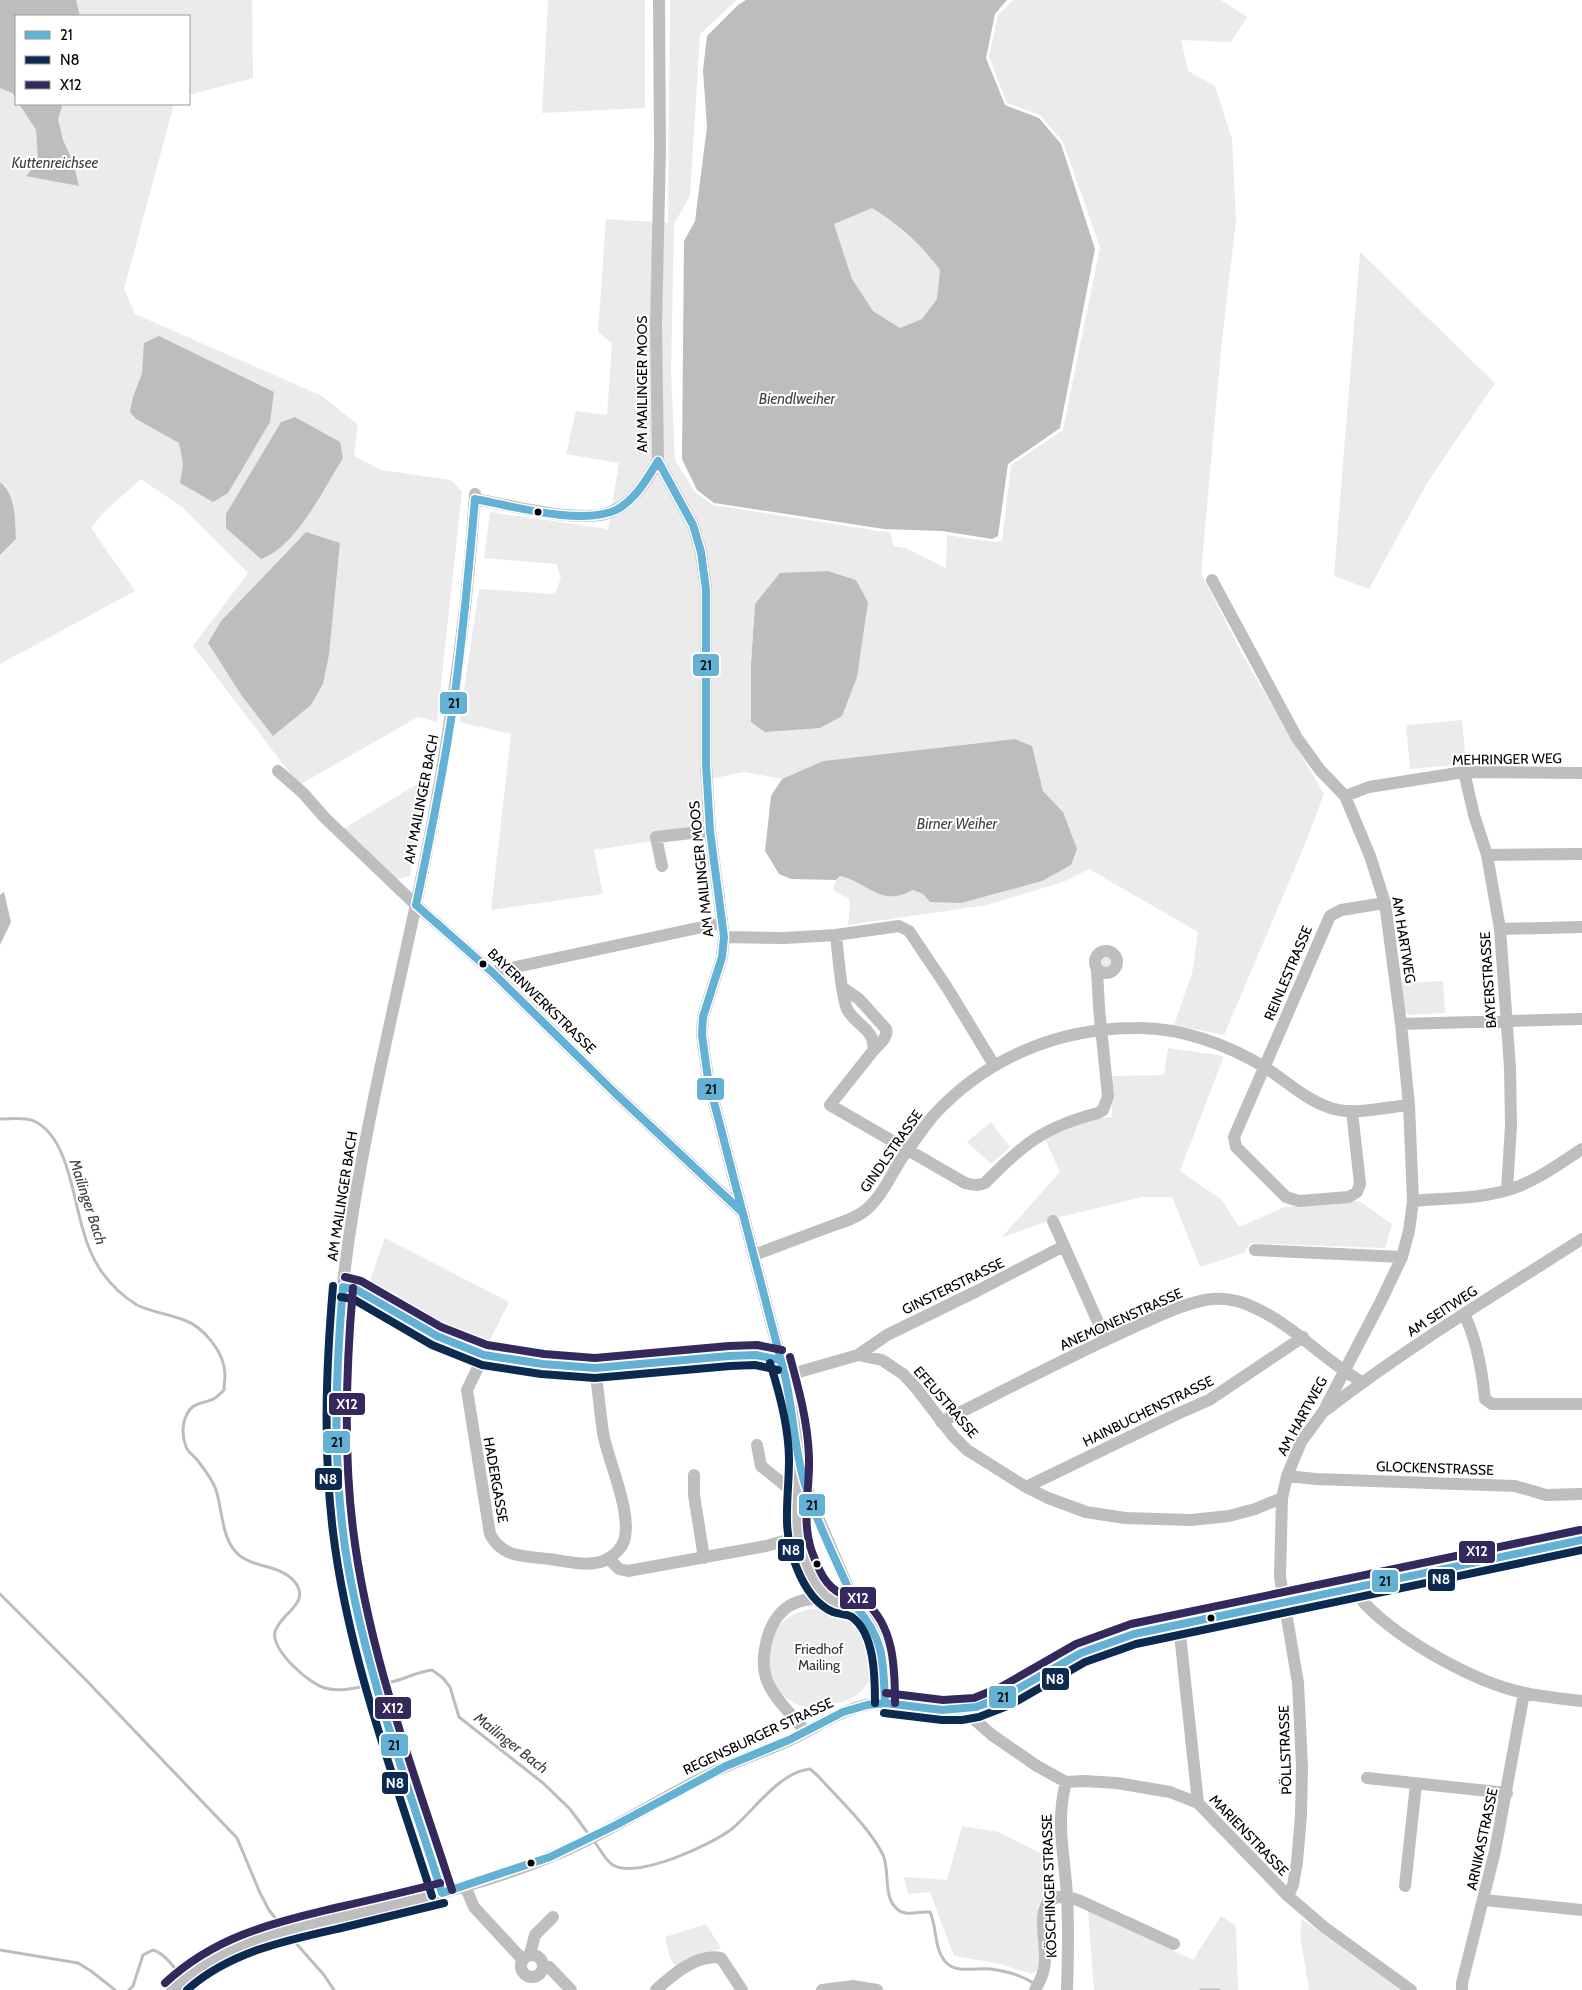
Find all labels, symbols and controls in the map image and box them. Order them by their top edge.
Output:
legend [15,15,190,105]
text: 21 [60,26,73,44]
text: N8 [60,51,80,69]
text: X12 [60,76,82,94]
water label: Kuttenreichsee [12,154,99,172]
street label: AM MAILINGER MOOS [633,316,651,452]
water label: Biendlweiher [759,390,837,408]
unlabelled marker [533,507,543,517]
line badge: 21 [692,653,720,677]
text: 21 [700,656,712,674]
line badge: 21 [439,691,468,715]
text: 21 [448,694,460,712]
street label: AM MAILINGER BACH [400,733,442,865]
street label: MEHRINGER WEG [1452,749,1562,769]
street label: AM MAILINGER MOOS [685,800,717,938]
water label: Birner Weiher [917,815,999,833]
street label: AM HARTWEG [1388,895,1420,985]
street label: REINLESTRASSE [1260,923,1316,1023]
street label: BAYERSTRASSE [1476,931,1500,1029]
street label: BAYERNWERKSTRASSE [484,944,600,1058]
unlabelled marker [478,959,488,969]
line badge: 21 [696,1077,725,1101]
text: 21 [705,1080,717,1098]
street label: GINDLSTRASSE [856,1106,926,1196]
street label: AM MAILINGER BACH [323,1130,361,1262]
water label: Mailinger Bach [65,1156,110,1247]
street label: GINSTERSTRASSE [899,1253,1007,1319]
street label: AM SEITWEG [1403,1282,1481,1340]
street label: ANEMONENSTRASSE [1057,1284,1185,1354]
street label: EFEUSTRASSE [910,1362,982,1442]
street label: HAINBUCHENSTRASSE [1080,1371,1217,1451]
street label: AM HARTWEG [1273,1373,1331,1459]
line badge: X12 [328,1392,366,1416]
text: X12 [335,1395,358,1413]
line badge: 21 [322,1430,351,1454]
text: 21 [331,1433,343,1451]
street label: HADERGASSE [480,1436,512,1525]
street label: GLOCKENSTRASSE [1376,1457,1494,1479]
line badge: N8 [314,1467,343,1491]
text: N8 [319,1470,337,1488]
line badge: 21 [798,1493,826,1517]
text: 21 [806,1496,818,1514]
line badge: N8 [777,1538,805,1562]
line badge: X12 [1458,1540,1496,1564]
text: N8 [782,1541,800,1559]
text: X12 [1465,1542,1488,1560]
unlabelled marker [812,1559,822,1569]
line badge: N8 [1427,1568,1456,1592]
line badge: 21 [1371,1569,1399,1593]
text: N8 [1432,1570,1450,1588]
text: 21 [1379,1572,1391,1590]
line badge: X12 [839,1586,877,1610]
text: X12 [846,1589,869,1607]
unlabelled marker [1206,1613,1216,1623]
park label: Friedhof Mailing [795,1640,844,1674]
line badge: N8 [1041,1667,1070,1691]
text: N8 [1046,1670,1064,1688]
line badge: 21 [988,1685,1017,1709]
text: 21 [997,1688,1009,1706]
street label: REGENSBURGER STRASSE [680,1693,836,1779]
line badge: X12 [374,1696,412,1720]
text: X12 [381,1699,404,1717]
street label: PÖLLSTRASSE [1274,1705,1296,1795]
water label: Mailinger Bach [470,1708,551,1777]
line badge: 21 [380,1733,409,1757]
text: 21 [388,1736,400,1754]
line badge: N8 [381,1771,409,1795]
text: N8 [386,1774,404,1792]
street label: ARNIKASTRASSE [1462,1786,1502,1892]
street label: MARIENSTRASSE [1206,1790,1293,1880]
street label: KÖSCHINGER STRASSE [1037,1813,1061,1958]
unlabelled marker [526,1858,536,1868]

